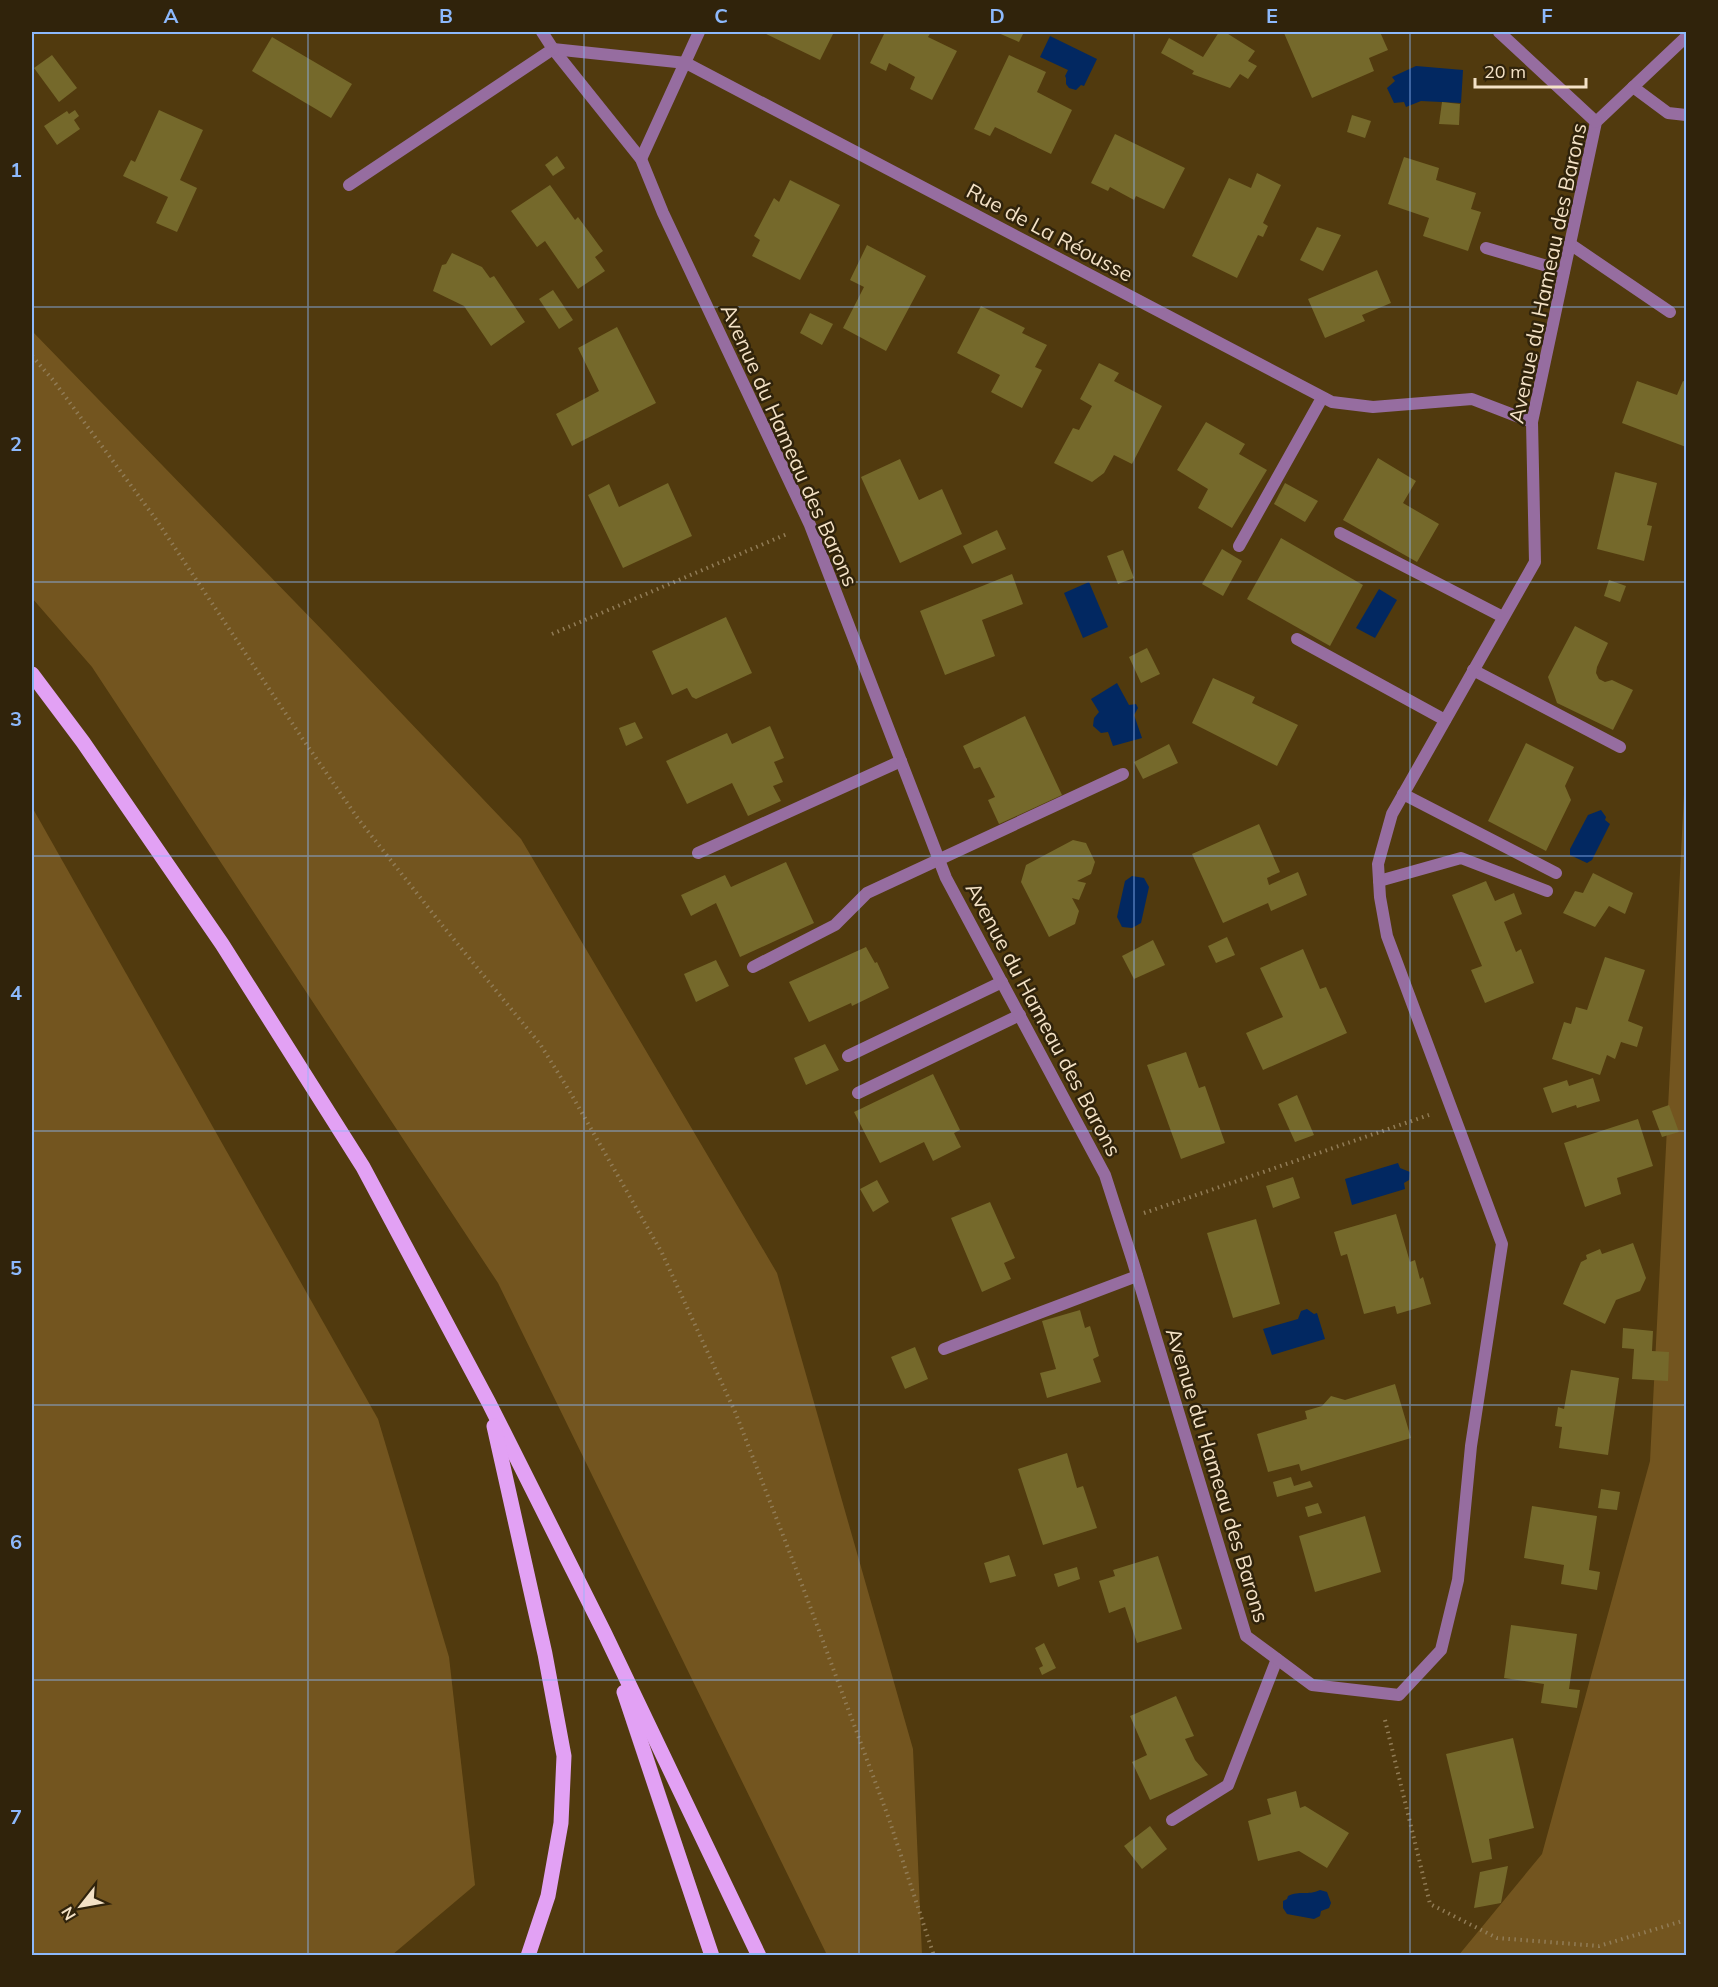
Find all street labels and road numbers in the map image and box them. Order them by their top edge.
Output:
street label: Avenue du Hameau des Barons [1502,120,1592,426]
street label: Rue de La Réousse [962,177,1138,287]
street label: Avenue du Hameau des Barons [716,300,864,590]
street label: Avenue du Hameau des Barons [961,878,1127,1160]
street label: Avenue du Hameau des Barons [1161,1325,1275,1625]

